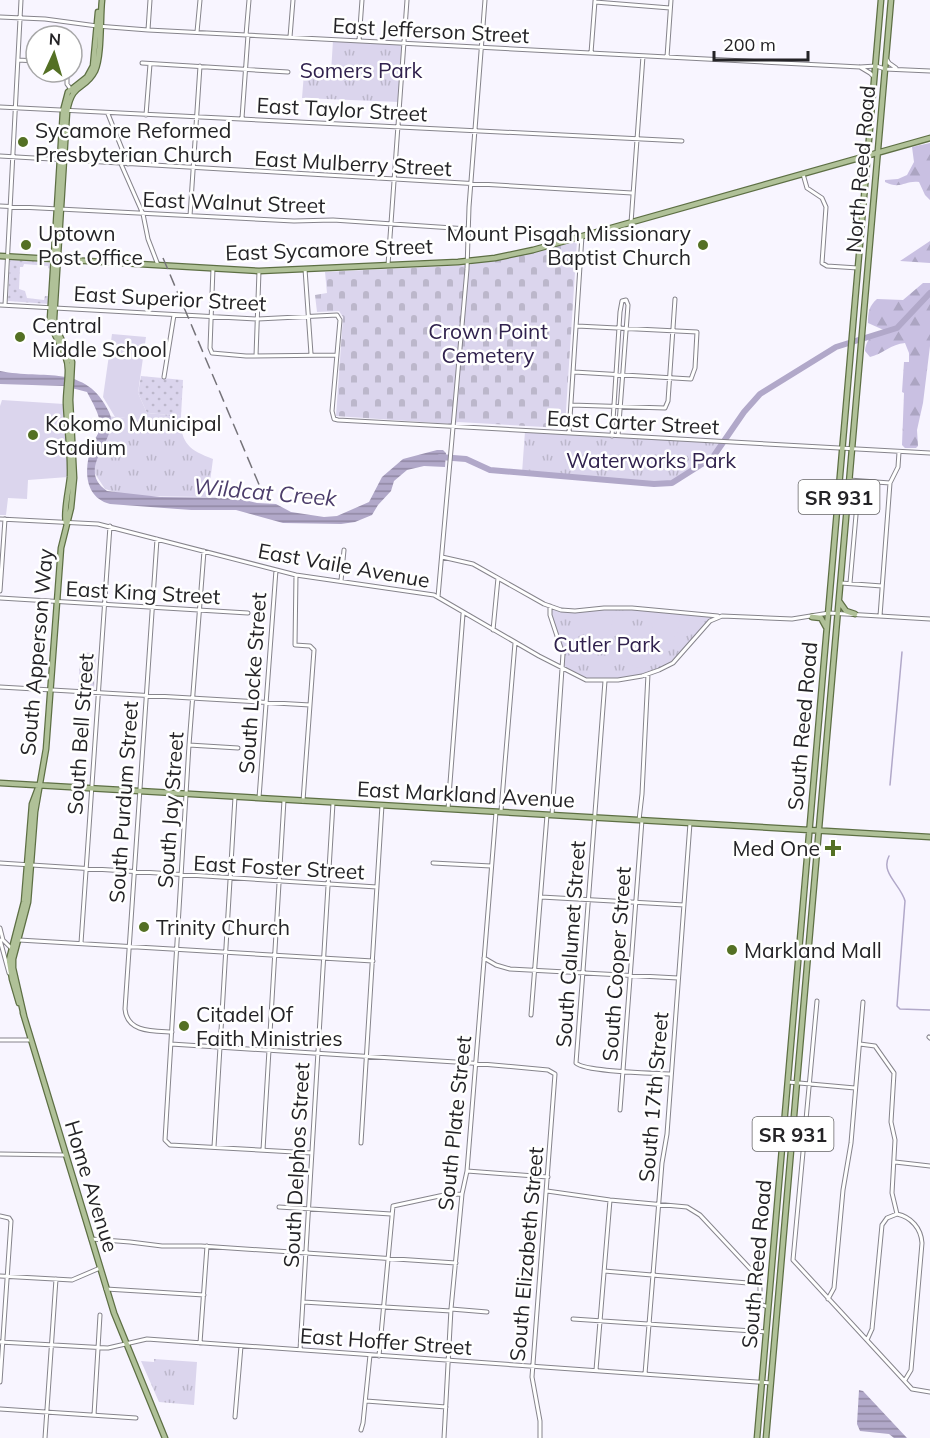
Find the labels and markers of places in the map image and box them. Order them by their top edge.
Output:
place label: Sycamore Reformed Presbyterian Church [35,117,232,167]
marker: Sycamore Reformed Presbyterian Church [16,135,30,149]
place label: Uptown Post Office [38,220,143,270]
place label: Mount Pisgah Missionary Baptist Church [446,220,691,270]
marker: Uptown Post Office [19,238,33,252]
marker: Mount Pisgah Missionary Baptist Church [696,238,710,252]
place label: Central Middle School [32,312,167,362]
marker: Central Middle School [13,330,27,344]
place label: Kokomo Municipal Stadium [45,410,222,460]
marker: Kokomo Municipal Stadium [26,428,40,442]
place label: Med One [733,835,820,861]
marker: Med One [824,839,842,857]
place label: Trinity Church [156,914,290,940]
marker: Trinity Church [137,920,151,934]
place label: Markland Mall [744,937,882,963]
marker: Markland Mall [725,943,739,957]
place label: Citadel Of Faith Ministries [196,1001,343,1051]
marker: Citadel Of Faith Ministries [177,1019,191,1033]

